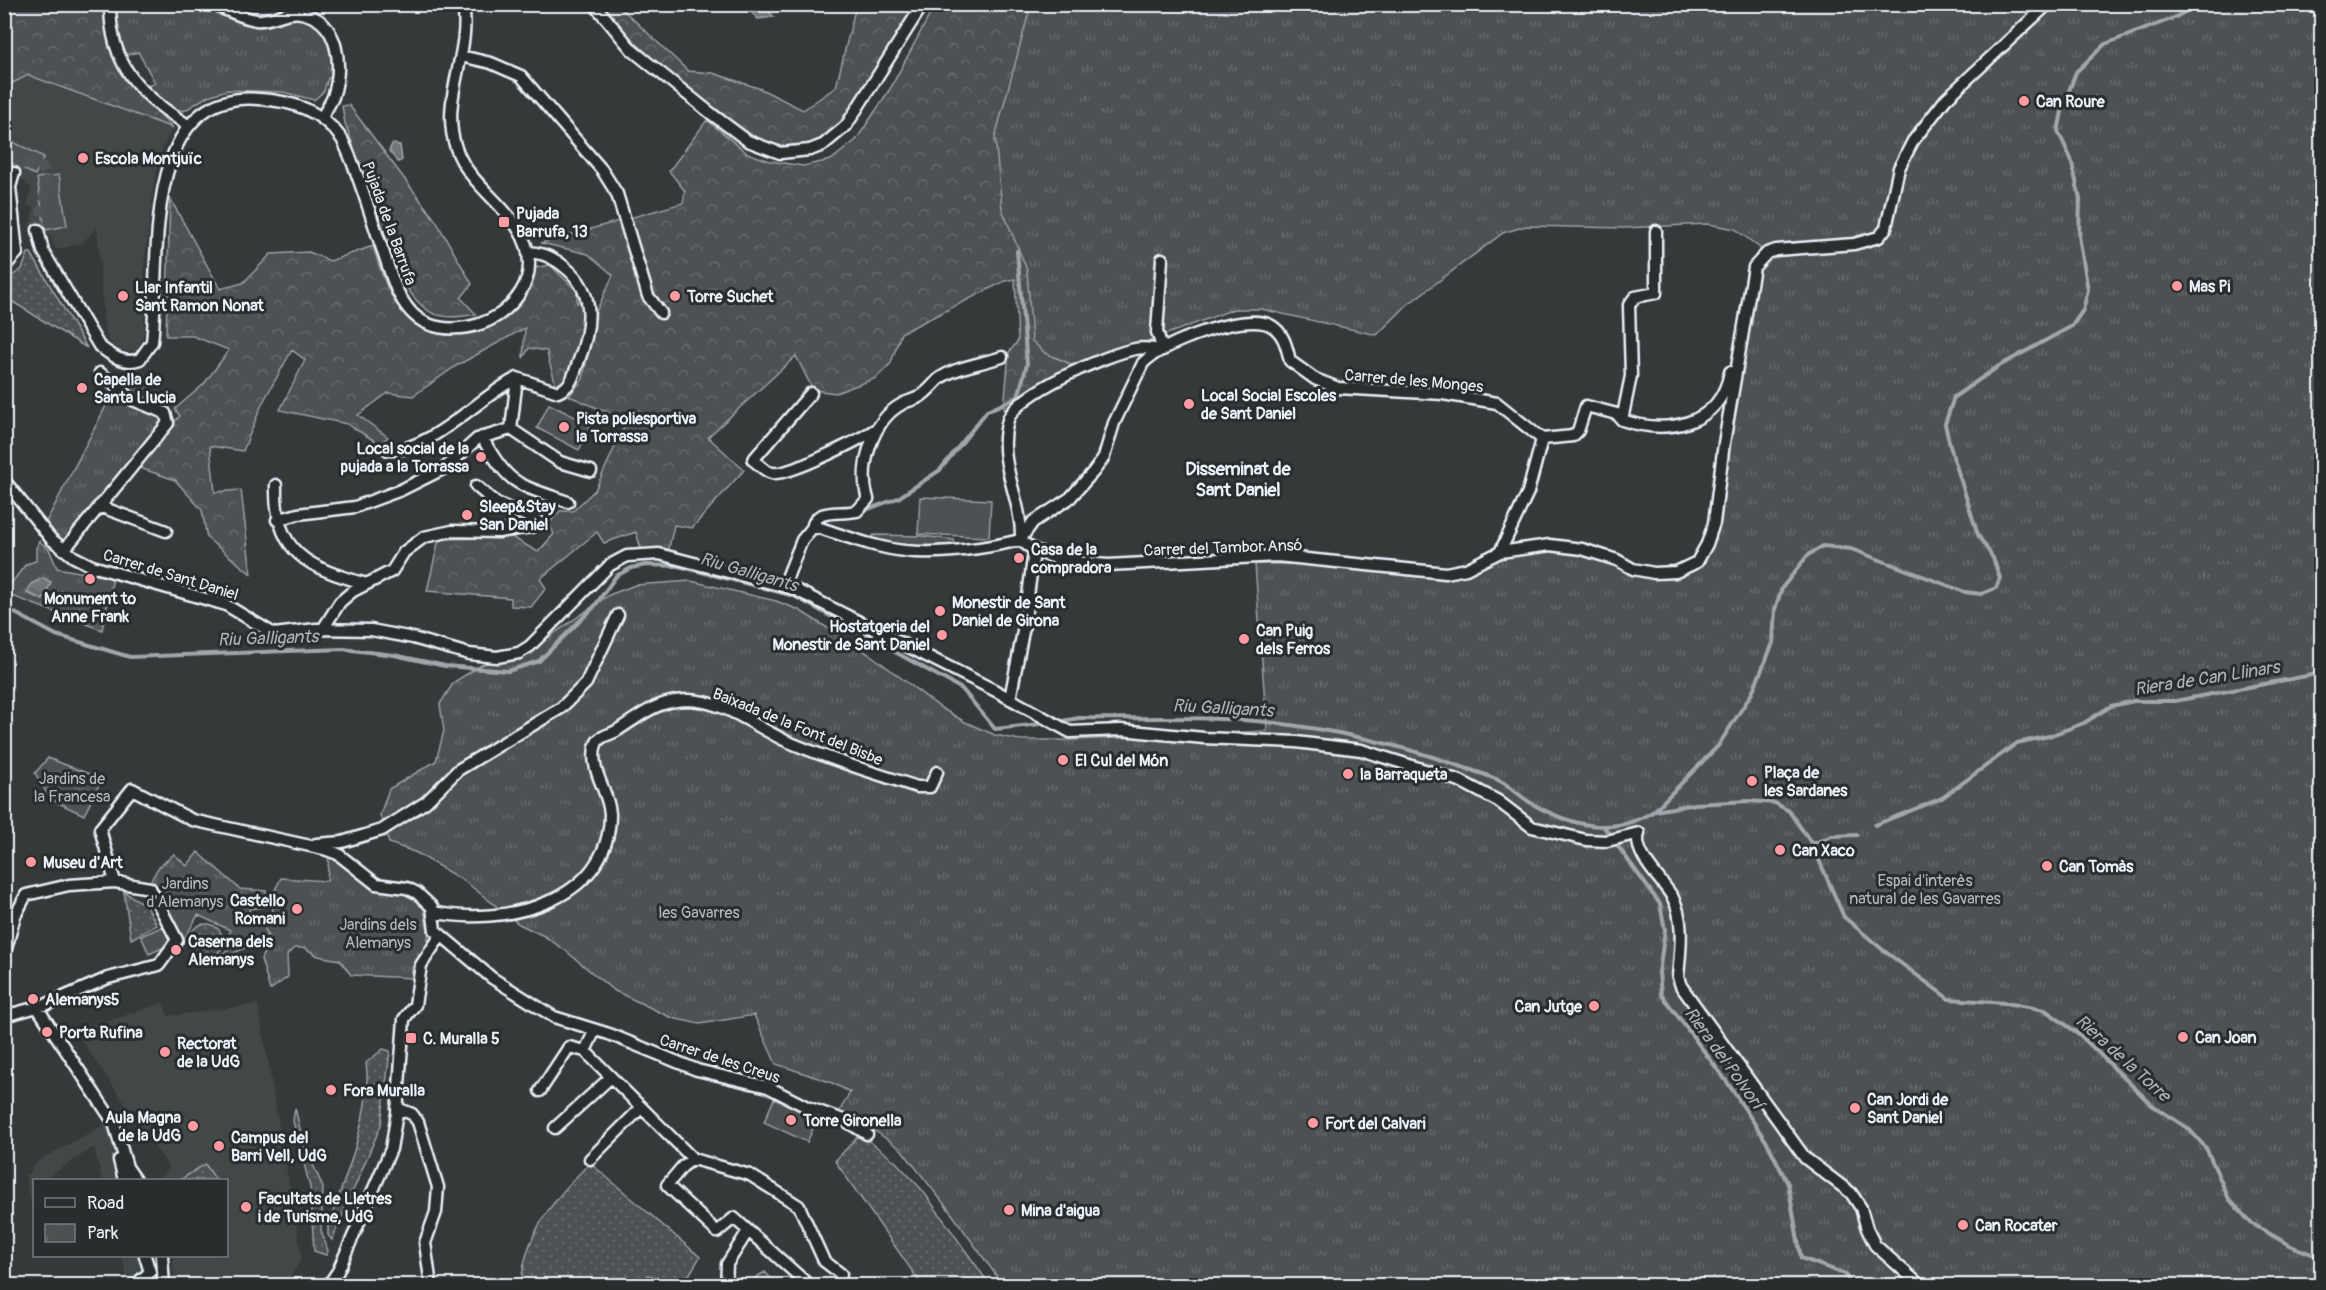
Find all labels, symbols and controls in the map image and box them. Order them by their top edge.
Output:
place label: Can Roure [2036,92,2106,112]
marker: Can Roure [2017,94,2031,108]
place label: Escola Montjuïc [95,149,202,169]
marker: Escola Montjuïc [76,151,90,165]
street label: Pujada de la Barrufa [357,159,421,288]
place label: Pujada Barrufa, 13 [516,204,588,242]
marker: Pujada Barrufa, 13 [497,215,511,229]
place label: Mas Pi [2189,277,2230,297]
place label: Llar Infantil Sant Ramon Nonat [135,278,264,316]
marker: Mas Pi [2170,279,2184,293]
place label: Torre Suchet [686,287,774,307]
marker: Llar Infantil Sant Ramon Nonat [116,289,130,303]
marker: Torre Suchet [668,289,682,303]
street label: Carrer de les Monges [1344,365,1484,397]
place label: Capella de Santa Llucia [94,370,176,408]
marker: Capella de Santa Llucia [75,381,89,395]
place label: Local Social Escoles de Sant Daniel [1201,386,1337,424]
marker: Local Social Escoles de Sant Daniel [1182,397,1196,411]
place label: Pista poliesportiva la Torrassa [576,409,697,447]
marker: Pista poliesportiva la Torrassa [557,420,571,434]
place label: Local social de la pujada a la Torrassa [341,439,470,477]
marker: Local social de la pujada a la Torrassa [474,450,488,464]
district label: Disseminat de Sant Daniel [1185,458,1292,502]
place label: Sleep&Stay San Daniel [479,497,556,535]
marker: Sleep&Stay San Daniel [460,508,474,522]
street label: Carrer del Tambor Ansó [1143,535,1303,561]
place label: Casa de la compradora [1030,540,1112,578]
street label: Carrer de Sant Daniel [101,545,241,605]
water label: Riu Galligants [697,548,802,598]
marker: Casa de la compradora [1012,551,1026,565]
marker: Monument to Anne Frank [83,572,97,586]
place label: Monument to Anne Frank [44,589,137,627]
place label: Monestir de Sant Daniel de Girona [952,593,1066,631]
marker: Monestir de Sant Daniel de Girona [933,604,947,618]
place label: Hostatgeria del Monestir de Sant Daniel [772,617,930,655]
place label: Can Puig dels Ferros [1256,621,1331,659]
water label: Riu Galligants [217,625,321,652]
marker: Hostatgeria del Monestir de Sant Daniel [935,628,949,642]
marker: Can Puig dels Ferros [1237,632,1251,646]
water label: Riera de Can Llinars [2133,655,2283,701]
street label: Baixada de la Font del Bisbe [710,684,886,770]
water label: Riu Galligants [1172,694,1276,723]
place label: El Cul del Món [1075,751,1168,771]
marker: El Cul del Món [1056,753,1070,767]
place label: Plaça de les Sardanes [1764,763,1848,801]
place label: la Barraqueta [1360,765,1448,785]
marker: la Barraqueta [1341,767,1355,781]
park label: Jardins de la Francesa [34,769,110,807]
marker: Plaça de les Sardanes [1745,774,1759,788]
place label: Can Xaco [1792,841,1855,861]
marker: Can Xaco [1773,843,1787,857]
place label: Museu d'Art [43,853,123,873]
marker: Museu d'Art [24,855,38,869]
place label: Can Tomàs [2059,857,2134,877]
marker: Can Tomàs [2040,859,2054,873]
park label: Espai d'interès natural de les Gavarres [1849,871,2001,909]
park label: Jardins d'Alemanys [147,874,223,912]
place label: Castello Romani [230,891,285,929]
marker: Castello Romani [290,902,304,916]
park label: les Gavarres [658,903,740,923]
park label: Jardins dels Alemanys [339,915,417,953]
place label: Caserna dels Alemanys [188,932,274,970]
marker: Caserna dels Alemanys [169,943,183,957]
place label: Alemanys5 [45,990,120,1010]
marker: Alemanys5 [26,992,40,1006]
place label: Can Jutge [1515,997,1583,1017]
marker: Can Jutge [1587,999,1601,1013]
water label: Riera del Polvorí [1679,1003,1770,1116]
water label: Riera de la Torre [2070,1010,2176,1108]
place label: Porta Rufina [59,1023,143,1043]
marker: Porta Rufina [40,1025,54,1039]
place label: Can Joan [2195,1028,2257,1048]
place label: C. Muralla 5 [423,1029,500,1049]
street label: Carrer de les Creus [657,1030,782,1088]
marker: Can Joan [2176,1030,2190,1044]
marker: C. Muralla 5 [404,1031,418,1045]
place label: Rectorat de la UdG [177,1034,241,1072]
marker: Rectorat de la UdG [158,1045,172,1059]
place label: Fora Muralla [343,1081,425,1101]
marker: Fora Muralla [324,1083,338,1097]
place label: Can Jordi de Sant Daniel [1867,1090,1949,1128]
marker: Can Jordi de Sant Daniel [1848,1101,1862,1115]
place label: Aula Magna de la UdG [105,1108,182,1146]
place label: Torre Gironella [802,1111,902,1131]
marker: Torre Gironella [784,1113,798,1127]
place label: Fort del Calvari [1325,1114,1426,1134]
marker: Fort del Calvari [1306,1116,1320,1130]
marker: Aula Magna de la UdG [186,1119,200,1133]
place label: Campus del Barri Vell, UdG [231,1128,327,1166]
marker: Campus del Barri Vell, UdG [212,1139,226,1153]
legend [33,1179,228,1257]
place label: Facultats de Lletres i de Turisme, UdG [258,1189,392,1227]
text: Road [87,1192,124,1215]
marker: Facultats de Lletres i de Turisme, UdG [239,1200,253,1214]
place label: Mina d'aigua [1021,1201,1101,1221]
marker: Mina d'aigua [1002,1203,1016,1217]
place label: Can Rocater [1975,1216,2058,1236]
marker: Can Rocater [1956,1218,1970,1232]
text: Park [87,1222,119,1245]

